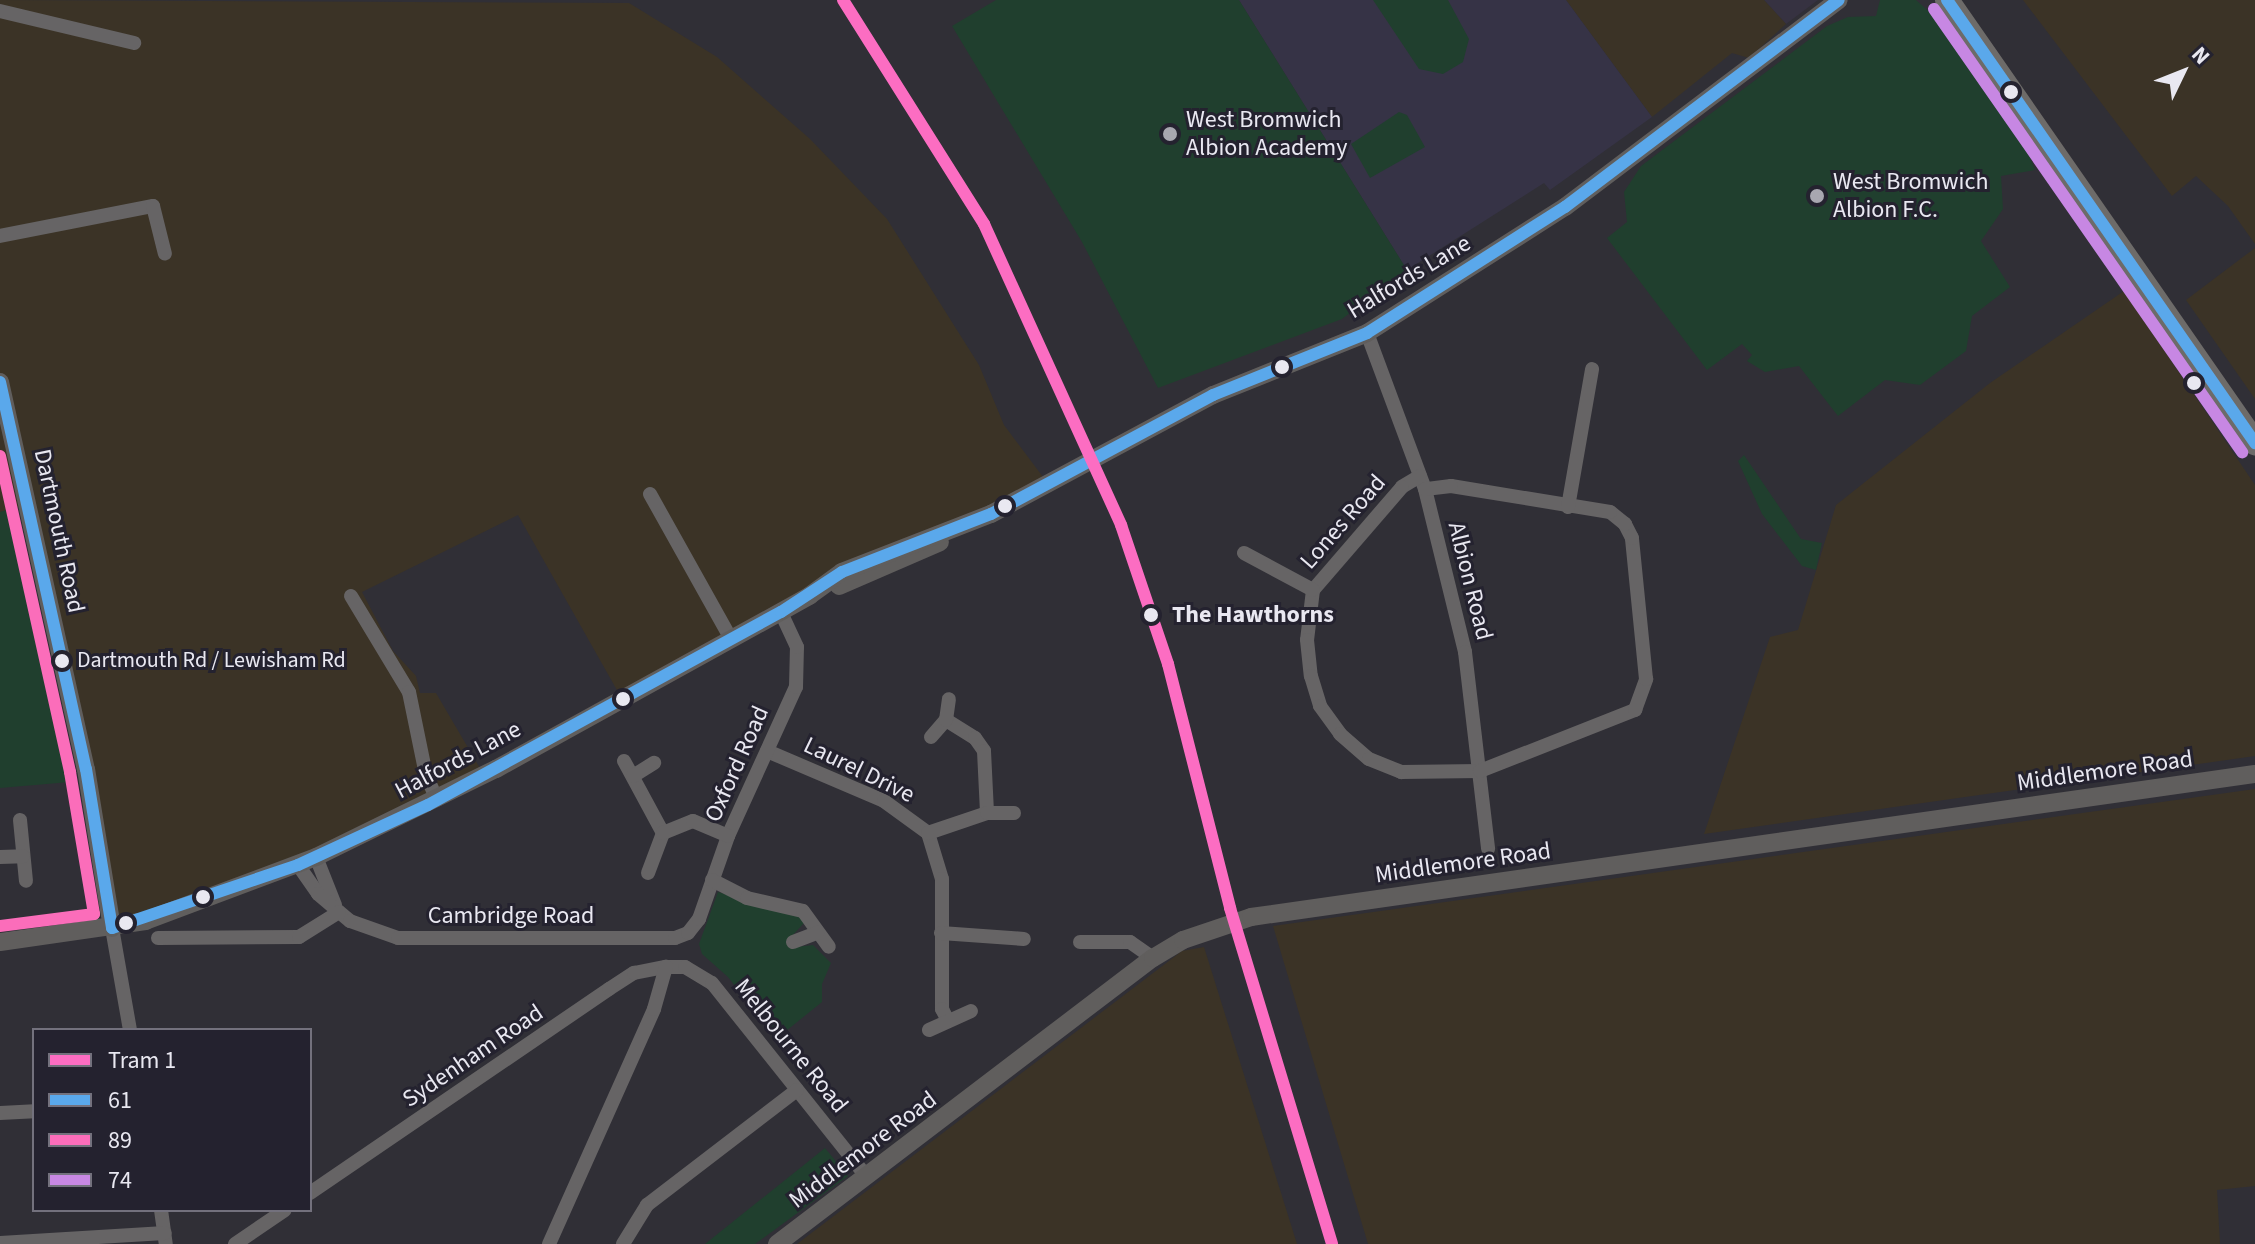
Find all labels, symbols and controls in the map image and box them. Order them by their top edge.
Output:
north arrow [2143,32,2223,112]
text: N [2184,39,2217,72]
unlabelled marker [2003,84,2019,100]
place label: West Bromwich Albion Academy [1186,106,1347,162]
marker: West Bromwich Albion Academy [1161,125,1179,143]
place label: West Bromwich Albion F.C. [1833,168,1989,224]
marker: West Bromwich Albion F.C. [1808,187,1826,205]
street label: Halfords Lane [1342,229,1476,325]
unlabelled marker [1274,359,1290,375]
unlabelled marker [2186,375,2202,391]
street label: Dartmouth Road [28,446,90,616]
street label: Lones Road [1294,469,1392,575]
unlabelled marker [997,498,1013,514]
street label: Albion Road [1441,519,1499,643]
marker: The Hawthorns [1137,601,1165,629]
place label: The Hawthorns [1172,601,1334,629]
place label: Dartmouth Rd / Lewisham Rd [77,648,346,674]
marker: Dartmouth Rd / Lewisham Rd [54,653,70,669]
unlabelled marker [615,691,631,707]
street label: Oxford Road [699,702,775,826]
street label: Halfords Lane [390,715,526,805]
street label: Laurel Drive [799,731,919,809]
street label: Middlemore Road [2015,744,2195,798]
street label: Middlemore Road [1373,836,1553,890]
unlabelled marker [195,889,211,905]
street label: Cambridge Road [428,902,594,930]
unlabelled marker [118,915,134,931]
street label: Melbourne Road [728,973,854,1119]
street label: Sydenham Road [397,998,549,1114]
legend [32,1028,312,1212]
text: Tram 1 [108,1043,176,1078]
text: 61 [108,1083,132,1118]
street label: Middlemore Road [784,1085,942,1215]
text: 89 [108,1123,132,1158]
text: 74 [108,1163,132,1198]

